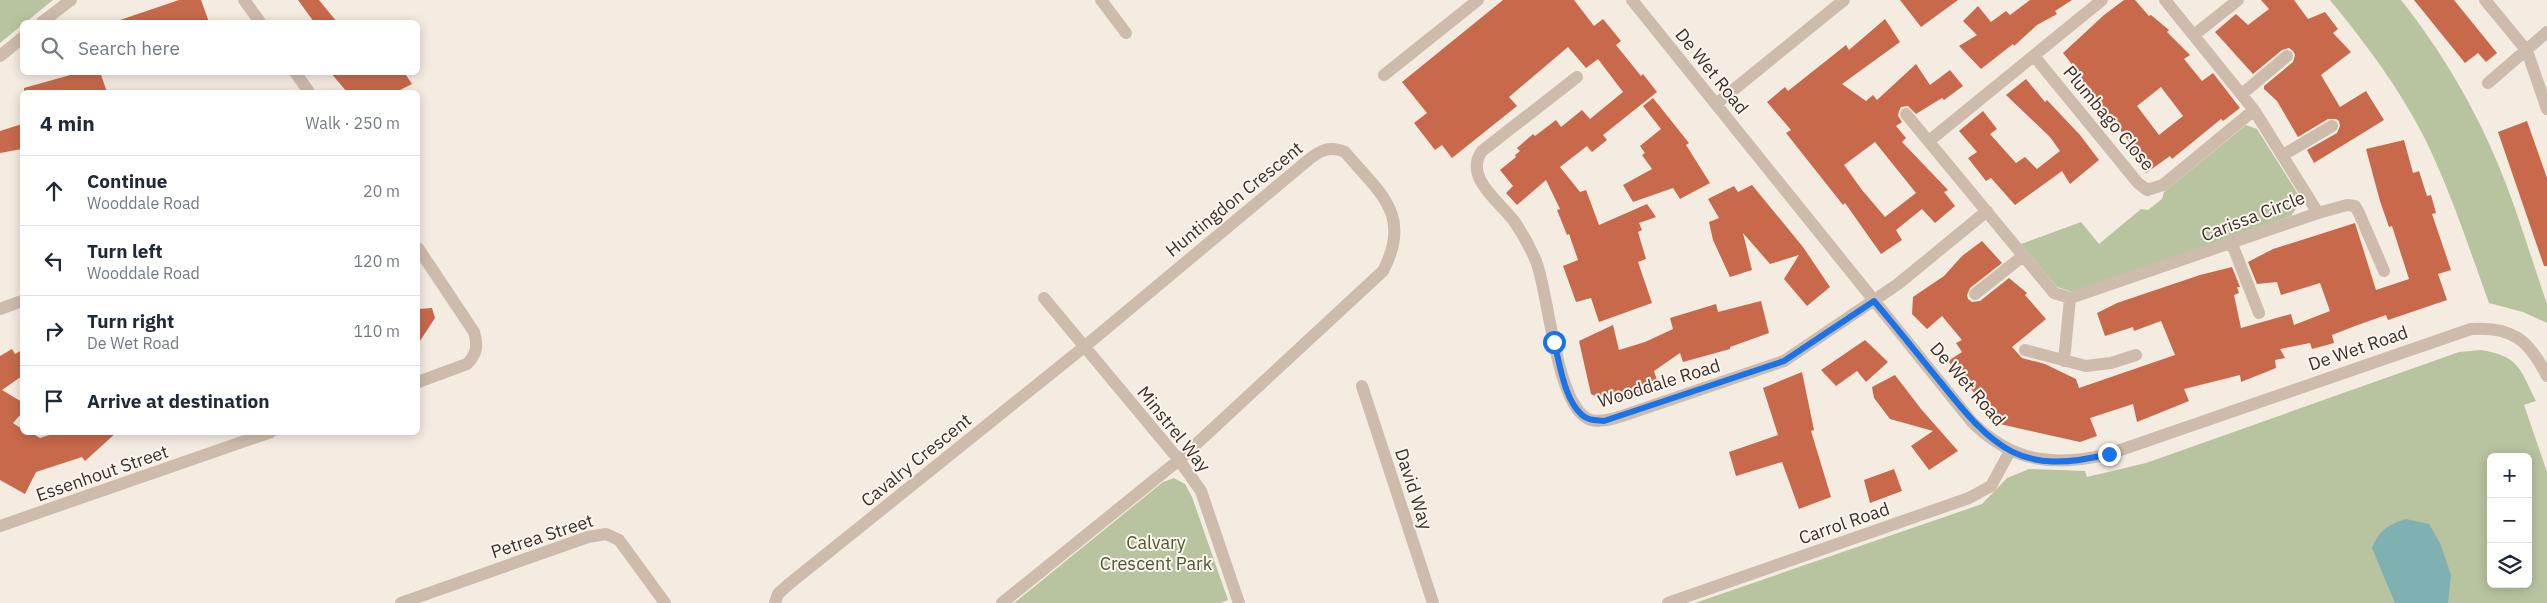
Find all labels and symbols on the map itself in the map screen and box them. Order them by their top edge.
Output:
street label: De Wet Road [1670,23,1754,119]
street label: Plumbago Close [2058,61,2160,175]
street label: Huntingdon Crescent [1161,136,1307,262]
street label: Carissa Circle [2198,186,2308,246]
street label: De Wet Road [2305,320,2411,376]
route start [1543,331,1566,354]
street label: De Wet Road [1925,337,2011,431]
street label: Wooddale Road [1595,353,1723,413]
street label: Minstrel Way [1132,381,1216,477]
street label: Cavalry Crescent [856,408,976,512]
street label: Essenhout Street [33,440,171,506]
route end [2098,443,2121,466]
street label: David Way [1390,446,1438,532]
street label: Carrol Road [1796,497,1892,549]
street label: Petrea Street [488,509,596,563]
park label: Calvary Crescent Park [1100,531,1213,575]

